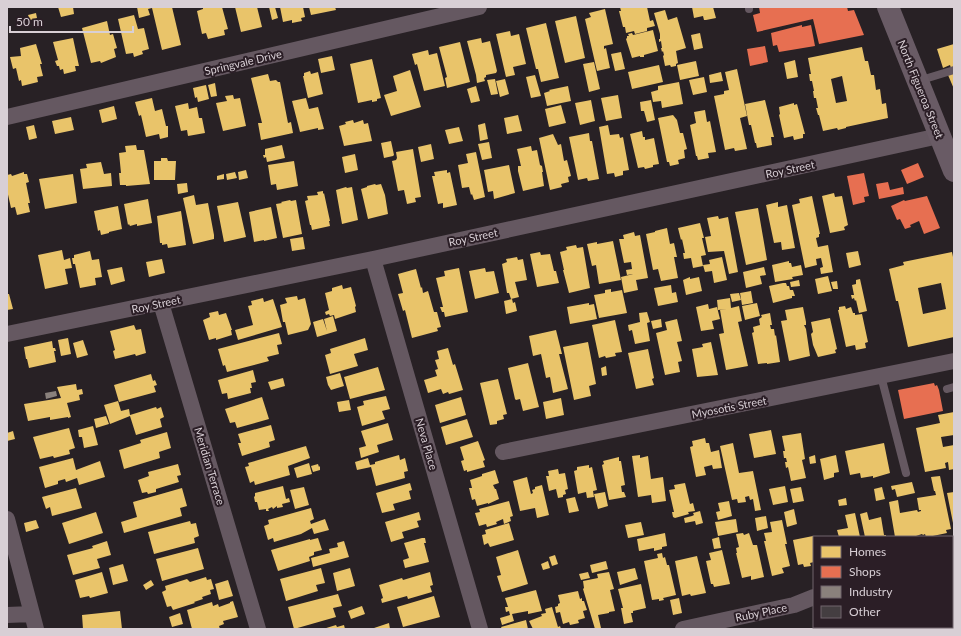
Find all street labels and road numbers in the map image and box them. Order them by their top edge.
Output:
street label: North Figueroa Street [895,38,947,140]
street label: Springvale Drive [203,47,283,77]
street label: Roy Street [764,157,816,181]
street label: Roy Street [447,225,499,249]
street label: Roy Street [130,292,182,316]
street label: Myosotis Street [690,393,768,421]
street label: Neva Place [413,417,441,472]
street label: Meridian Terrace [192,426,228,507]
street label: Ruby Place [734,600,788,624]

